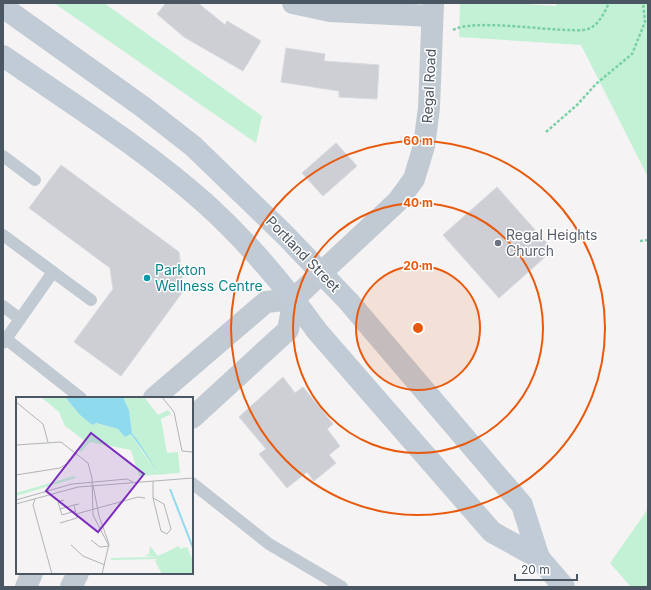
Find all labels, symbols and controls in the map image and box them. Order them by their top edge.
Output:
street label: Regal Road [418,48,439,124]
text: 60 m [403,133,433,148]
text: 40 m [403,195,433,210]
street label: Portland Street [263,212,344,295]
place label: Regal Heights Church [506,226,597,259]
marker: Regal Heights Church [493,238,503,248]
text: 20 m [403,258,433,273]
place label: Parkton Wellness Centre [155,261,263,294]
marker: Parkton Wellness Centre [142,273,152,283]
centre of rings [411,321,425,335]
inset map [16,397,193,574]
scale bar [515,556,577,582]
text: 20 m [521,562,550,577]

